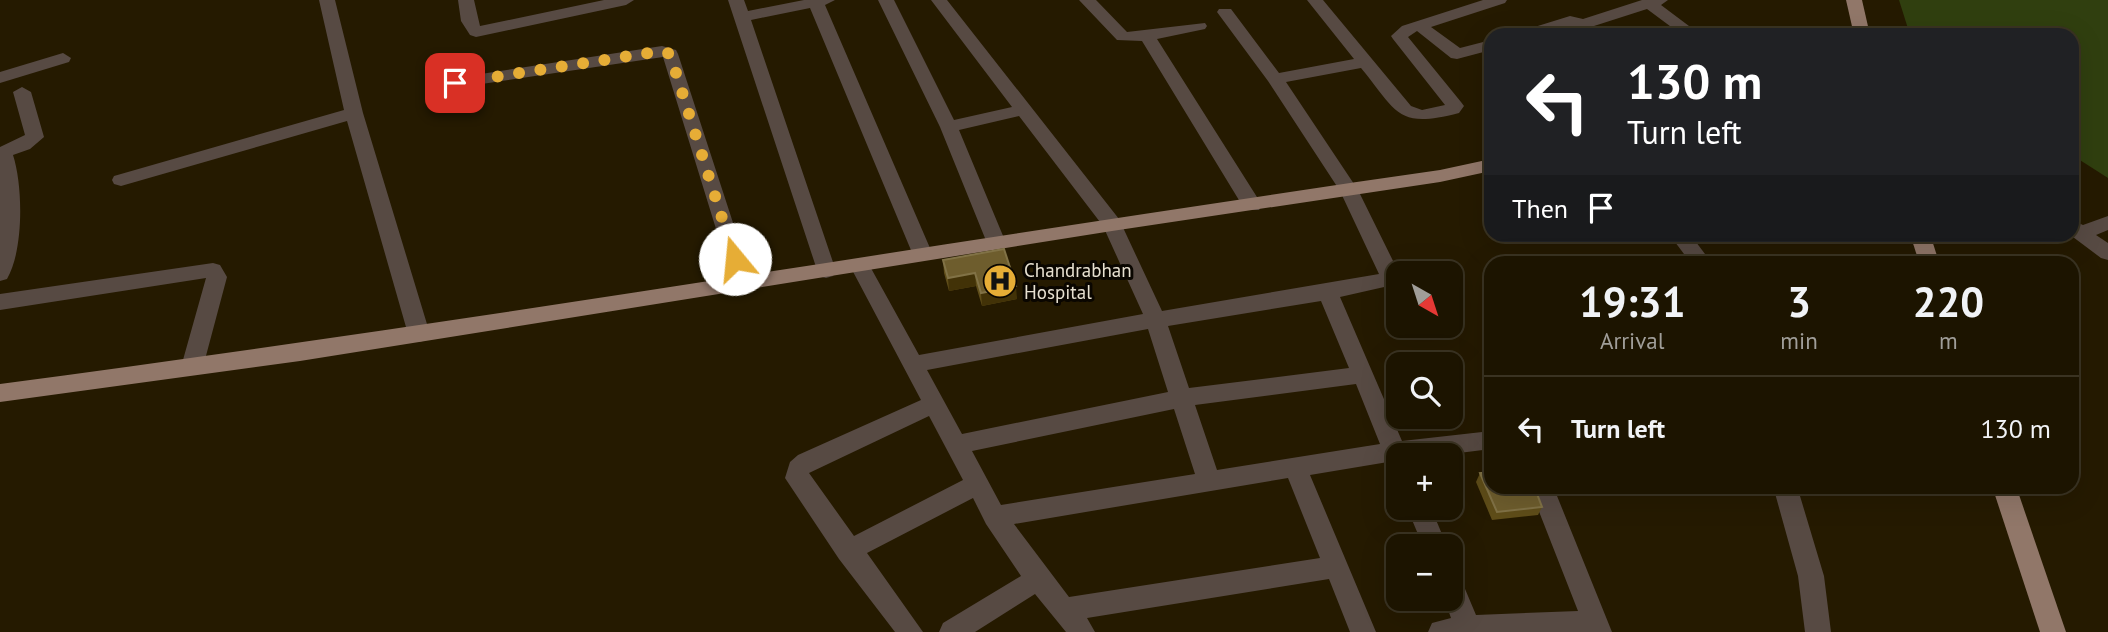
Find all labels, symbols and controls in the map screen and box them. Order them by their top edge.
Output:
text: 130 m [1627,49,1762,113]
pin [425,53,485,113]
icon: left [1512,56,1603,147]
icon: arrive [436,64,474,102]
text: Turn left [1627,111,1742,153]
icon: arrive [1582,189,1620,227]
text: Then [1512,192,1568,225]
position arrow [698,222,772,296]
place label: Chandrabhan Hospital [1024,258,1132,304]
north arrow [1386,261,1463,338]
map controls [1386,261,1463,611]
hospital icon: Chandrabhan Hospital [981,262,1019,300]
text: 19:31 [1579,274,1685,329]
text: 3 [1787,274,1811,329]
text: 220 [1913,274,1984,329]
text: Arrival [1600,326,1664,355]
text: min [1780,326,1818,355]
text: m [1939,326,1958,355]
button: search [1386,352,1463,429]
icon: left [1512,410,1550,448]
text: Turn left [1571,412,1665,445]
text: 130 m [1980,412,2051,445]
button: + [1386,443,1463,520]
button: − [1386,534,1463,611]

